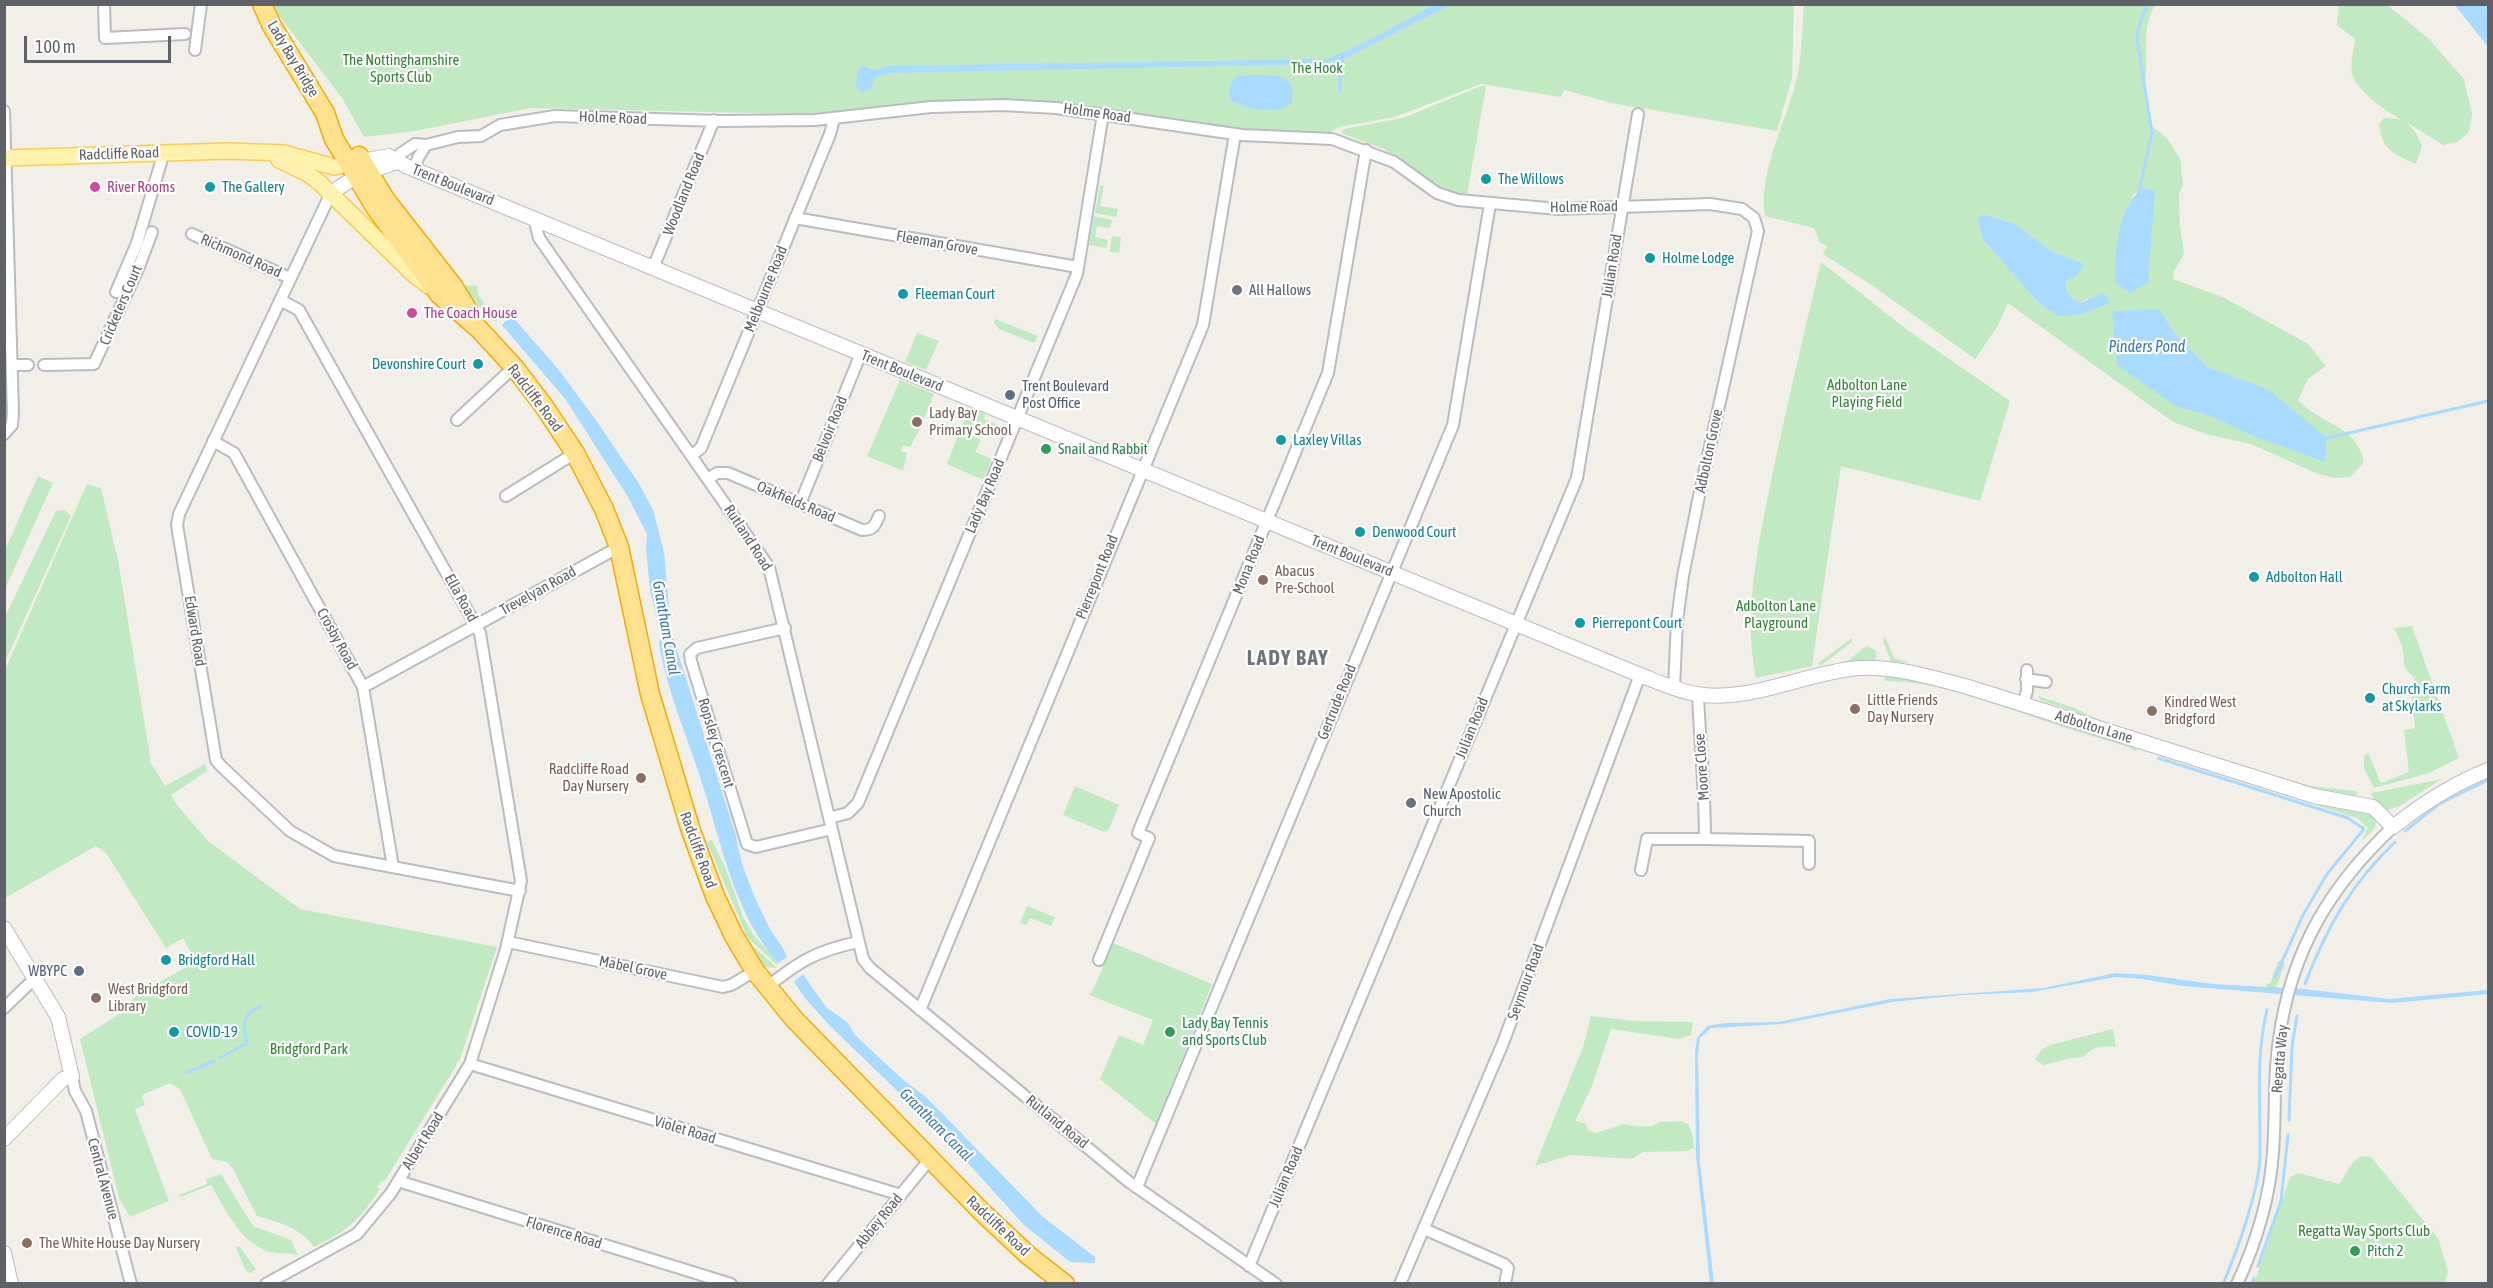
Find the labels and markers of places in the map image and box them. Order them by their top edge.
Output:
place label: The Willows [1498,170,1564,188]
marker: The Willows [1479,172,1493,186]
place label: River Rooms [107,178,175,196]
place label: The Gallery [222,178,285,196]
marker: River Rooms [88,180,102,194]
marker: The Gallery [203,180,217,194]
place label: Holme Lodge [1662,249,1734,267]
marker: Holme Lodge [1643,251,1657,265]
place label: All Hallows [1249,281,1311,299]
marker: All Hallows [1230,283,1244,297]
place label: Fleeman Court [915,285,995,303]
marker: Fleeman Court [896,287,910,301]
place label: The Coach House [424,304,517,322]
marker: The Coach House [405,306,419,320]
place label: Devonshire Court [372,355,466,373]
marker: Devonshire Court [471,357,485,371]
place label: Trent Boulevard Post Office [1022,377,1109,412]
marker: Trent Boulevard Post Office [1003,388,1017,402]
place label: Lady Bay Primary School [929,404,1012,439]
marker: Lady Bay Primary School [910,415,924,429]
place label: Laxley Villas [1293,431,1362,449]
marker: Laxley Villas [1274,433,1288,447]
place label: Snail and Rabbit [1058,440,1148,458]
marker: Snail and Rabbit [1039,442,1053,456]
place label: Denwood Court [1372,523,1456,541]
marker: Denwood Court [1353,525,1367,539]
place label: Abacus Pre-School [1275,562,1335,597]
place label: Adbolton Hall [2266,568,2343,586]
marker: Adbolton Hall [2247,570,2261,584]
marker: Abacus Pre-School [1256,573,1270,587]
place label: Pierrepont Court [1592,614,1682,632]
marker: Pierrepont Court [1573,616,1587,630]
place label: Church Farm at Skylarks [2382,680,2451,715]
place label: Little Friends Day Nursery [1867,691,1938,726]
marker: Church Farm at Skylarks [2363,691,2377,705]
place label: Kindred West Bridgford [2164,693,2236,728]
marker: Little Friends Day Nursery [1848,702,1862,716]
marker: Kindred West Bridgford [2145,704,2159,718]
place label: Radcliffe Road Day Nursery [549,760,629,795]
marker: Radcliffe Road Day Nursery [634,771,648,785]
place label: New Apostolic Church [1423,785,1501,820]
marker: New Apostolic Church [1404,796,1418,810]
place label: Bridgford Hall [178,951,255,969]
marker: Bridgford Hall [159,953,173,967]
place label: WBYPC [28,962,67,980]
marker: WBYPC [72,964,86,978]
place label: West Bridgford Library [108,980,188,1015]
marker: West Bridgford Library [89,991,103,1005]
place label: Lady Bay Tennis and Sports Club [1182,1014,1268,1049]
place label: COVID-19 [186,1023,238,1041]
marker: COVID-19 [167,1025,181,1039]
marker: Lady Bay Tennis and Sports Club [1163,1025,1177,1039]
place label: The White House Day Nursery [39,1234,200,1252]
marker: The White House Day Nursery [20,1236,34,1250]
place label: Pitch 2 [2367,1242,2404,1260]
marker: Pitch 2 [2348,1244,2362,1258]

